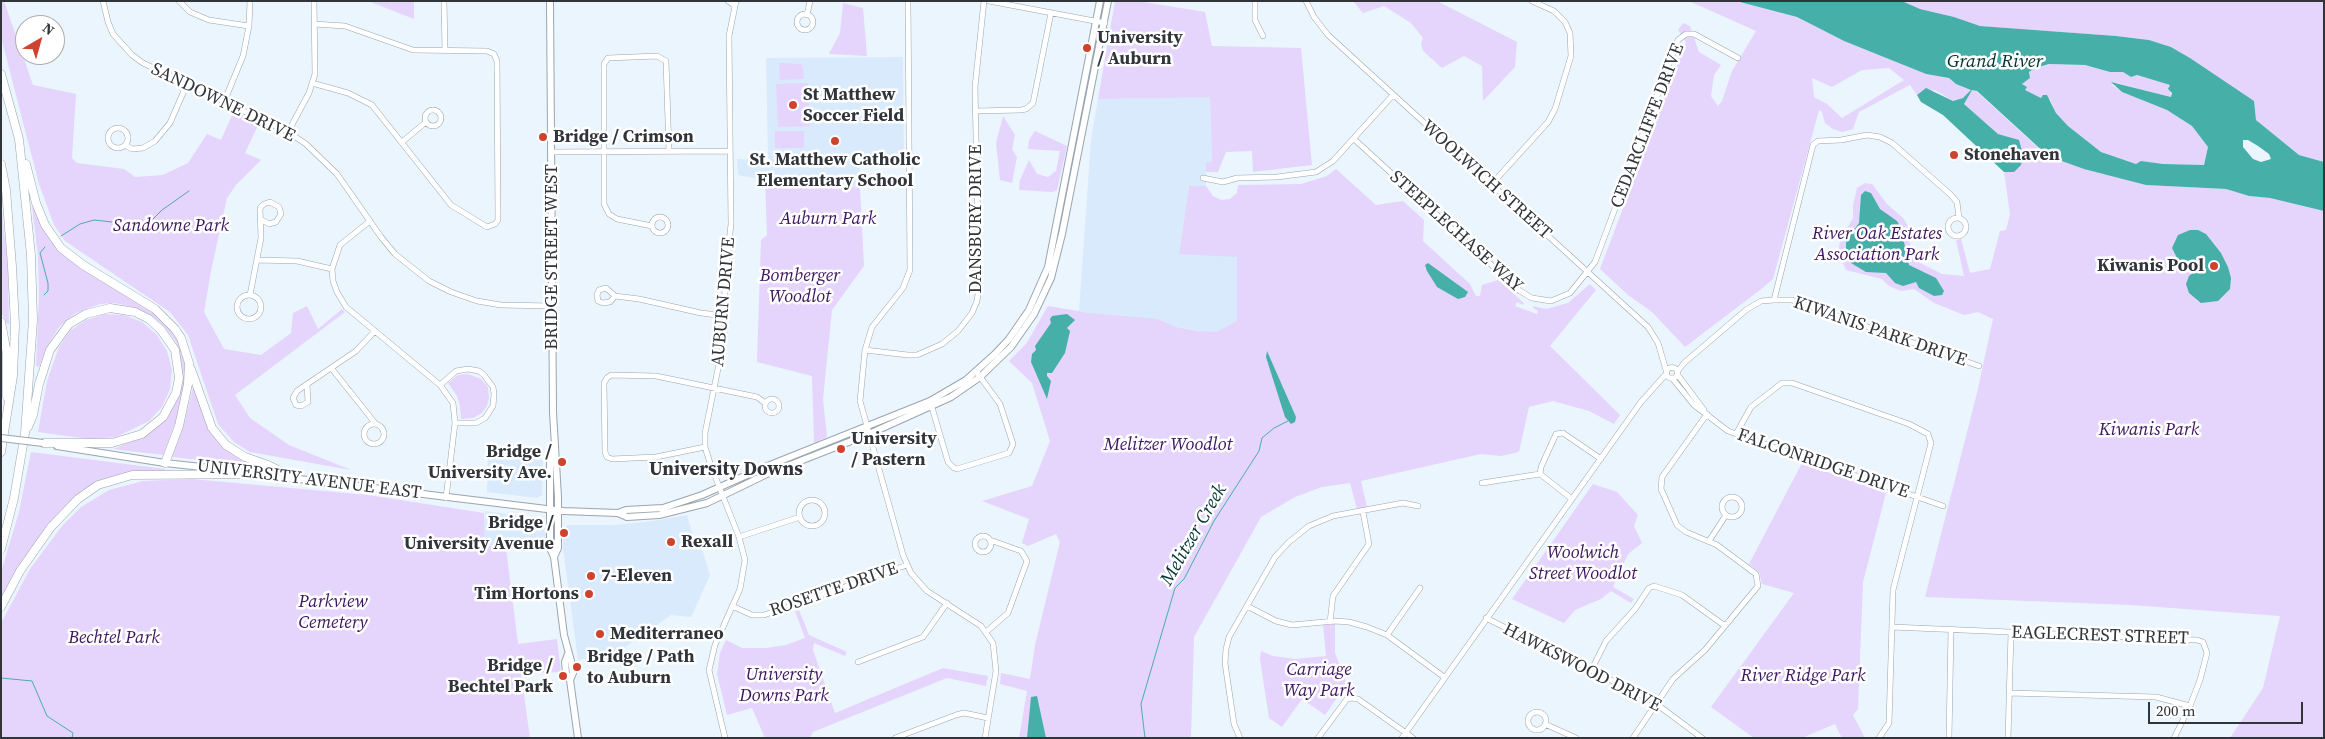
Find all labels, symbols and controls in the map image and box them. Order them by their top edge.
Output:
north arrow [15,15,65,65]
text: N [38,18,59,40]
place label: University / Auburn [1097,27,1183,70]
street label: CEDARCLIFFE DRIVE [1607,41,1689,211]
marker: University / Auburn [1081,42,1093,54]
water label: Grand River [1947,51,2043,73]
street label: SANDOWNE DRIVE [147,59,299,147]
place label: St Matthew Soccer Field [803,84,904,126]
marker: St Matthew Soccer Field [787,99,799,111]
street label: WOOLWICH STREET [1416,116,1556,244]
place label: Bridge / Crimson [553,126,694,148]
marker: Bridge / Crimson [537,131,549,143]
marker: St. Matthew Catholic Elementary School [829,135,841,147]
street label: DANSBURY DRIVE [965,144,987,294]
place label: Stonehaven [1964,144,2060,166]
place label: St. Matthew Catholic Elementary School [749,149,921,192]
marker: Stonehaven [1948,149,1960,161]
street label: BRIDGE STREET WEST [541,164,563,350]
street label: STEEPLECHASE WAY [1385,166,1527,298]
park label: Auburn Park [780,208,876,230]
park label: Sandowne Park [113,215,229,237]
park label: River Oak Estates Association Park [1812,223,1942,266]
street label: AUBURN DRIVE [708,236,740,368]
place label: Kiwanis Pool [2097,255,2204,277]
marker: Kiwanis Pool [2208,260,2220,272]
park label: Bomberger Woodlot [760,265,840,308]
street label: KIWANIS PARK DRIVE [1791,292,1969,372]
park label: Kiwanis Park [2099,419,2199,441]
street label: FALCONRIDGE DRIVE [1734,424,1912,504]
place label: University / Pastern [851,428,937,470]
park label: Melitzer Woodlot [1104,434,1232,456]
place label: Bridge / University Ave. [428,441,552,484]
marker: University / Pastern [835,443,847,455]
street label: UNIVERSITY AVENUE EAST [196,456,422,504]
marker: Bridge / University Ave. [556,456,568,468]
district label: University Downs [649,459,803,481]
water label: Melitzer Creek [1156,480,1232,590]
place label: Bridge / University Avenue [404,512,554,554]
marker: Bridge / University Avenue [558,527,570,539]
place label: Rexall [681,531,733,553]
marker: Rexall [665,536,677,548]
park label: Woolwich Street Woodlot [1529,542,1637,584]
street label: ROSETTE DRIVE [767,558,901,622]
place label: 7-Eleven [601,565,672,587]
marker: 7-Eleven [585,570,597,582]
place label: Tim Hortons [474,583,579,605]
marker: Tim Hortons [583,588,595,600]
park label: Parkview Cemetery [298,591,368,634]
street label: HAWKSWOOD DRIVE [1499,619,1665,717]
street label: EAGLECREST STREET [2011,622,2189,650]
place label: Mediterraneo [610,623,724,645]
park label: Bechtel Park [68,627,160,649]
marker: Mediterraneo [594,628,606,640]
place label: Bridge / Path to Auburn [587,646,695,689]
place label: Bridge / Bechtel Park [448,655,553,698]
park label: Carriage Way Park [1283,659,1355,702]
marker: Bridge / Path to Auburn [571,661,583,673]
park label: University Downs Park [739,664,829,706]
park label: River Ridge Park [1741,665,1865,687]
marker: Bridge / Bechtel Park [557,670,569,682]
scale bar [2150,692,2305,724]
text: 200 m [2156,700,2196,721]

